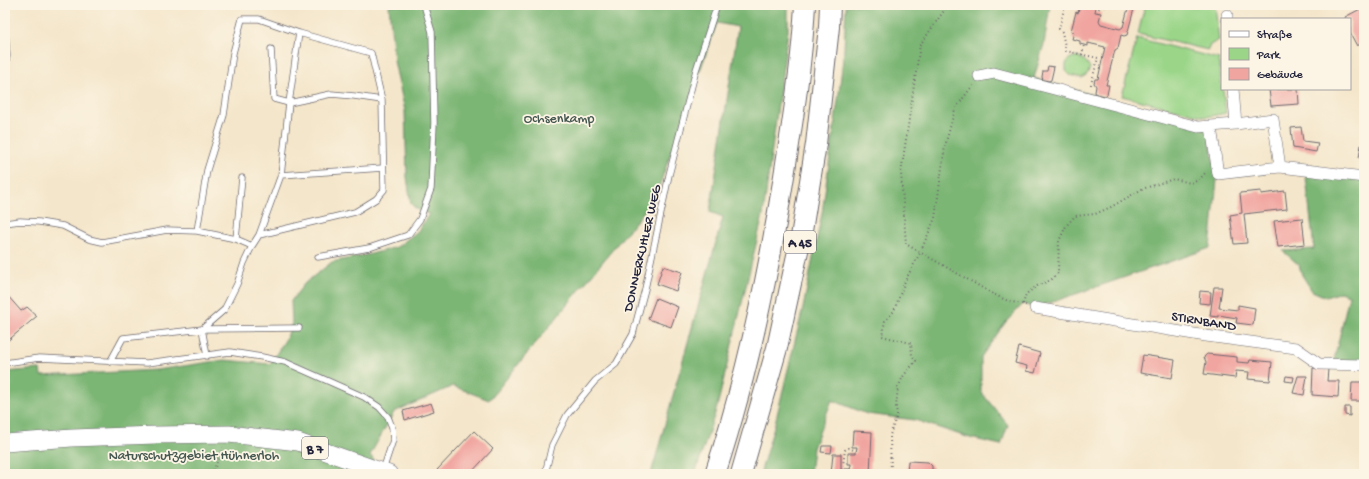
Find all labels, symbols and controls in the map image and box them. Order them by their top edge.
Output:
legend [1221,18,1351,90]
text: Straße [1257,29,1293,43]
text: Park [1256,49,1282,63]
text: Gebäude [1257,69,1303,83]
park label: Ochsenkamp [524,111,594,128]
street label: DONNERKUHLER WEG [620,182,667,315]
road number: A 45 [784,231,816,253]
street label: STIRNBAND [1170,309,1238,336]
road number: B 7 [302,437,328,459]
park label: Naturschutzgebiet Hühnerloh [109,448,280,465]

